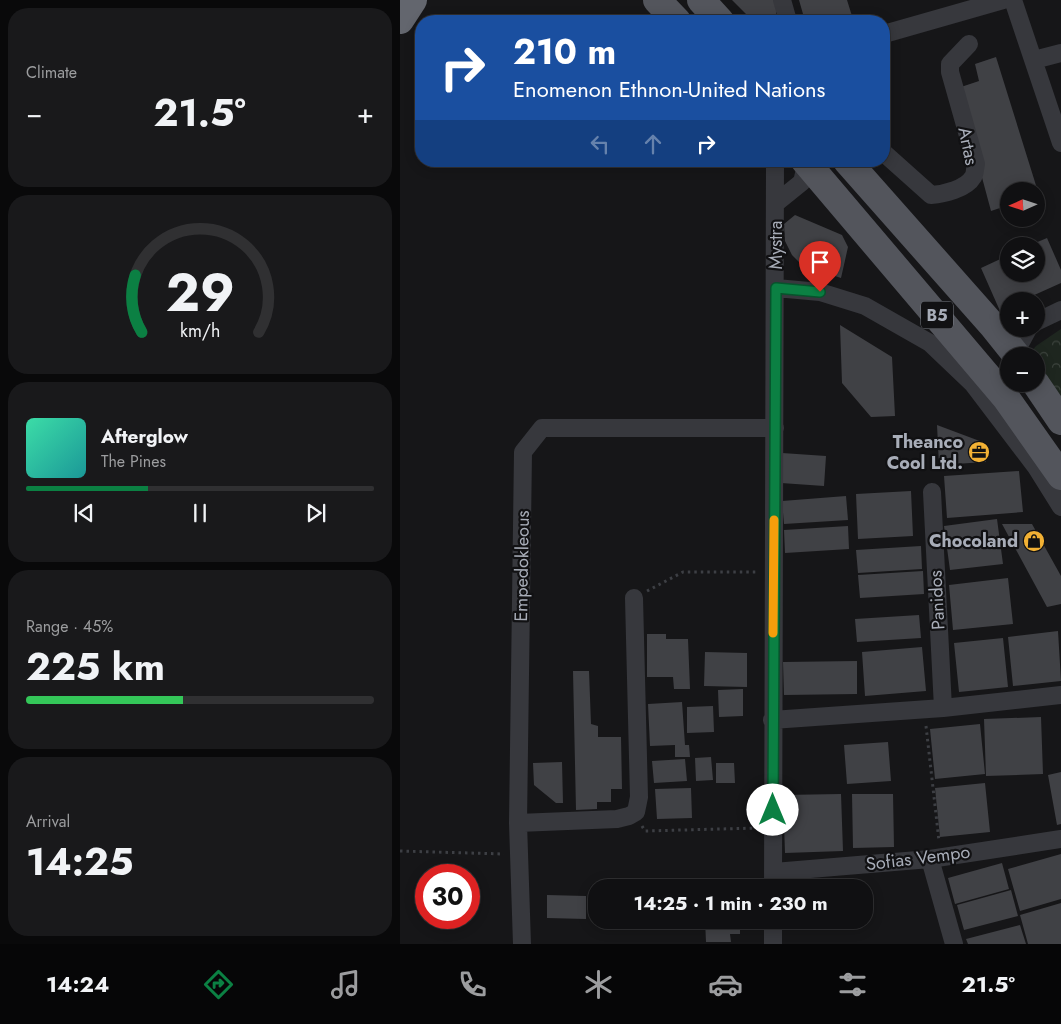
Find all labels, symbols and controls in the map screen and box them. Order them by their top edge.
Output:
text: 210 m [513,27,616,77]
icon: right [430,35,495,100]
text: Climate [26,61,77,84]
text: Enomenon Ethnon-United Nations [513,73,825,105]
text: 21.5° [153,85,246,140]
text: − [26,93,43,134]
text: + [357,93,374,134]
street label: Artas [951,125,985,167]
icon: left [586,130,614,158]
icon: ahead [639,130,667,158]
icon: right [692,130,720,158]
north arrow [1000,182,1045,228]
map controls [1000,182,1045,392]
street label: Mystra [763,221,789,269]
button: layers [1000,237,1045,282]
pin [799,241,841,292]
icon: arrive [806,248,834,276]
text: 29 [166,255,234,331]
button: + [1000,292,1045,337]
road number: B5 [921,302,953,328]
text: km/h [180,318,220,344]
button: − [1000,347,1045,392]
text: Afterglow [101,423,188,450]
place label: Theanco Cool Ltd. [887,429,963,476]
office icon: Theanco Cool Ltd. [967,440,991,464]
text: The Pines [101,450,166,473]
icon: previous [70,499,98,527]
icon: pause [186,499,214,527]
icon: next [302,499,330,527]
street label: Empedokleous [508,510,536,622]
place label: Chocoland [929,528,1018,554]
shop icon: Chocoland [1022,529,1046,553]
street label: Panidos [922,570,952,630]
text: Range · 45% [26,615,113,638]
text: 225 km [26,639,165,694]
position arrow [746,783,798,835]
text: Arrival [26,810,70,833]
text: 14:25 [26,834,134,889]
street label: Sofias Vempo [864,839,972,877]
speed limit sign: 30 [415,864,480,929]
text: 14:25 · 1 min · 230 m [633,890,828,917]
icon: directions [201,967,236,1002]
icon: music [328,967,363,1002]
icon: phone [455,967,490,1002]
icon: climate [581,967,616,1002]
icon: car [708,967,743,1002]
icon: filters [835,967,870,1002]
text: 14:24 [46,968,109,1000]
text: 21.5° [962,968,1015,1000]

